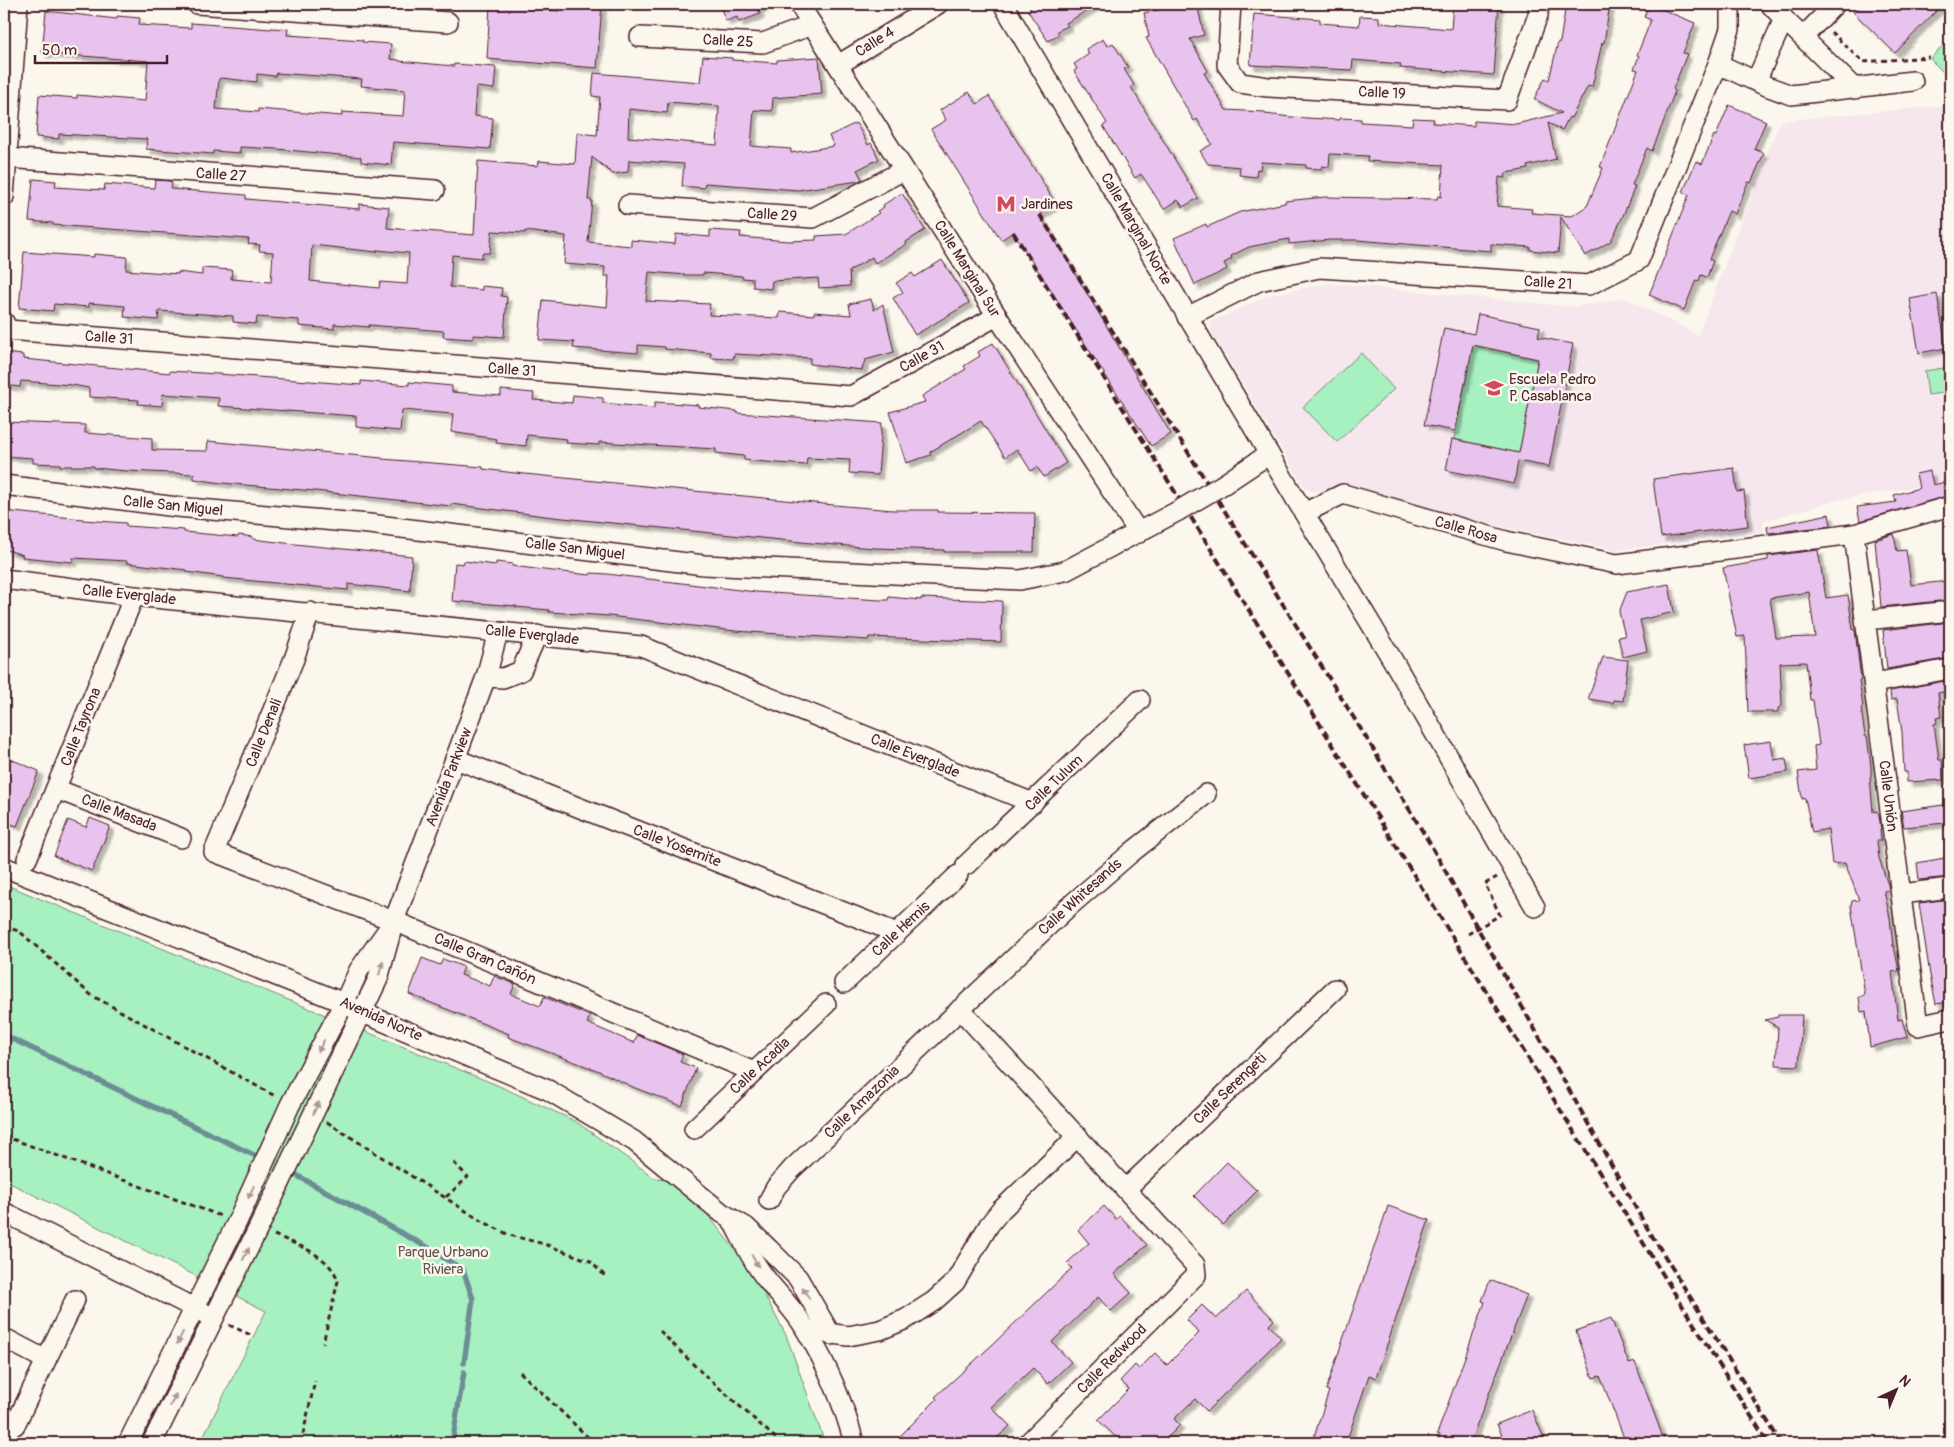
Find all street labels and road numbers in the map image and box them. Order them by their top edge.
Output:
street label: Calle 4 [852,22,898,61]
street label: Calle 25 [702,30,754,52]
street label: Calle 19 [1358,82,1406,104]
street label: Calle 27 [195,164,247,186]
street label: Calle Marginal Norte [1096,169,1176,289]
street label: Calle 29 [746,204,798,226]
street label: Calle Marginal Sur [929,217,1005,322]
street label: Calle 21 [1523,272,1573,294]
street label: Calle 31 [84,327,134,349]
street label: Calle 31 [896,337,948,377]
street label: Calle 31 [487,359,537,381]
street label: Calle San Miguel [122,491,224,521]
street label: Calle Rosa [1432,512,1500,548]
street label: Calle San Miguel [524,533,626,565]
street label: Calle Everglade [81,581,177,609]
street label: Calle Everglade [484,621,580,649]
street label: Calle Tayrona [57,685,105,769]
street label: Calle Denali [242,696,286,770]
street label: Avenida Parkview [421,725,477,829]
street label: Calle Everglade [868,730,963,783]
street label: Calle Tulum [1021,751,1087,815]
street label: Calle Unión [1874,759,1902,833]
street label: Calle Masada [78,790,160,836]
street label: Calle Yosemite [630,820,724,872]
street label: Calle Whitesands [1034,854,1126,939]
street label: Calle Hemis [868,897,934,961]
street label: Calle Gran Cañón [431,929,539,989]
street label: Avenida Norte [337,992,426,1046]
street label: Calle Acadia [726,1033,794,1099]
street label: Calle Serengeti [1189,1049,1271,1129]
street label: Calle Amazonia [820,1061,904,1143]
street label: Calle Redwood [1073,1320,1151,1398]

